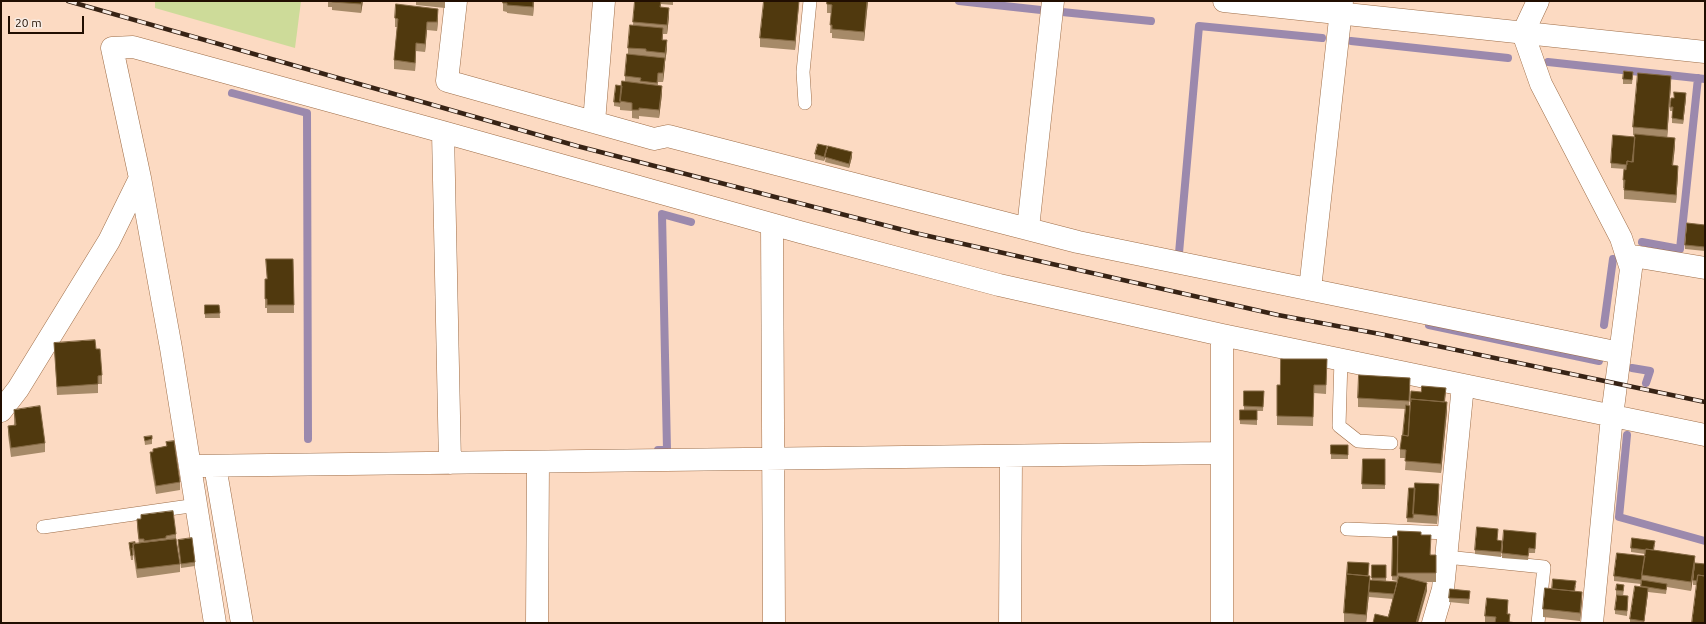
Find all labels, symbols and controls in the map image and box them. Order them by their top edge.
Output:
scale bar [10,8,86,34]
text: 20 m [15,16,42,29]

